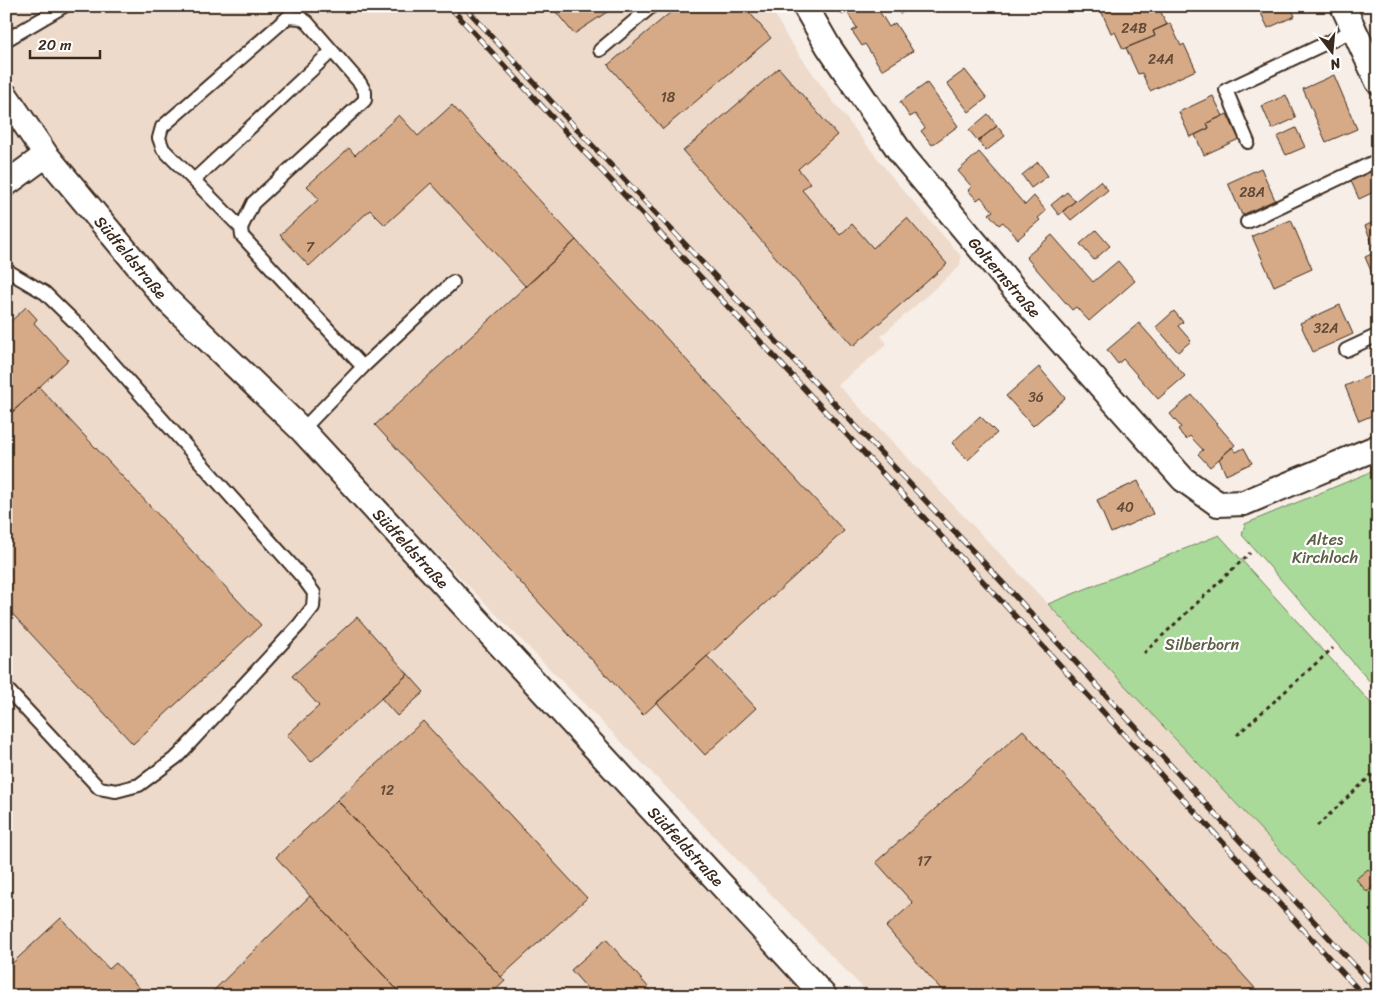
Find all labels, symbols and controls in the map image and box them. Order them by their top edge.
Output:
house number: 24B [1121,16,1147,41]
scale bar [30,28,100,60]
north arrow [1306,28,1356,78]
text: 20 m [38,32,72,58]
house number: 24A [1148,47,1174,72]
text: N [1327,50,1345,77]
house number: 18 [661,85,676,110]
house number: 28A [1239,180,1265,205]
street label: Südfeldstraße [87,209,175,306]
street label: Golternstraße [961,230,1049,325]
house number: 7 [306,235,315,260]
house number: 32A [1314,316,1338,341]
house number: 36 [1028,385,1044,410]
house number: 40 [1116,495,1134,520]
street label: Südfeldstraße [365,501,456,596]
park label: Altes Kirchloch [1292,525,1358,572]
park label: Silberborn [1165,630,1239,659]
house number: 12 [380,778,394,803]
street label: Südfeldstraße [640,799,731,894]
house number: 17 [917,849,932,874]

